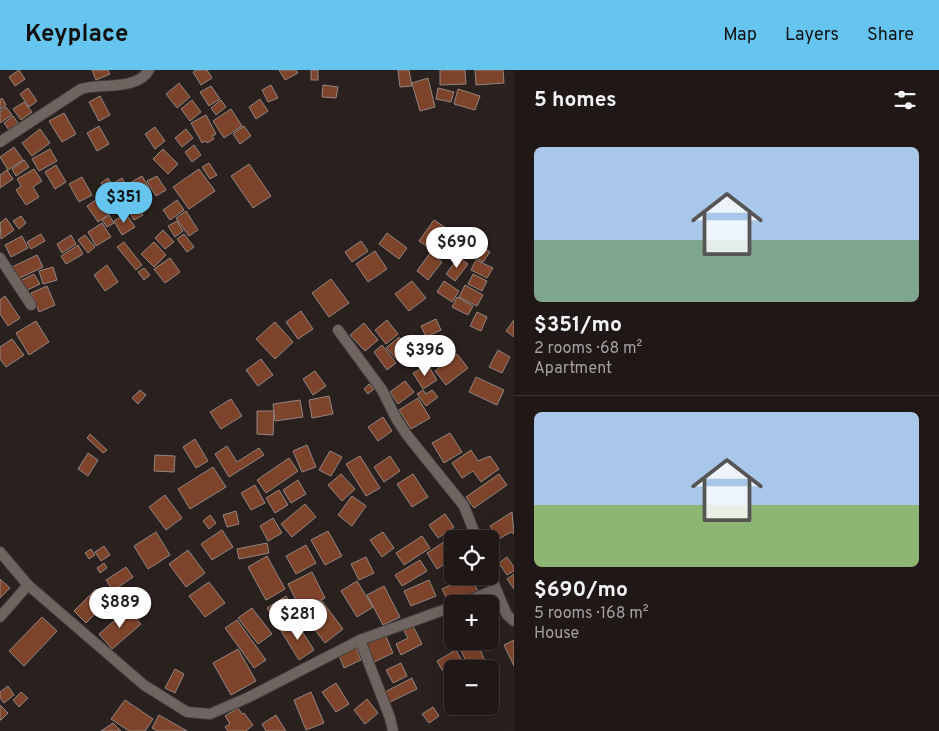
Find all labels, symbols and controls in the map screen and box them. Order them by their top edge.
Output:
text: Keyplace [25,20,128,50]
text: Map [723,24,757,47]
text: Layers [785,24,839,47]
text: Share [867,24,914,47]
icon: filters [891,86,919,114]
text: 5 homes [534,87,617,114]
icon: home [682,179,772,269]
pin: $351 [94,182,154,224]
text: $351 [106,188,142,208]
pin: $690 [427,226,487,269]
text: $690 [437,233,477,253]
text: $351/mo [534,312,622,339]
pin: $396 [395,334,455,377]
text: 2 rooms · 68 m² [534,339,642,359]
text: $396 [406,341,444,361]
text: Apartment [534,359,612,379]
icon: home [682,445,772,535]
map controls [444,530,499,715]
button: locate [444,530,499,585]
text: $690/mo [534,577,628,604]
pin: $889 [90,586,150,629]
text: $889 [100,593,140,613]
button: + [444,595,499,650]
pin: $281 [268,598,328,641]
text: 5 rooms · 168 m² [534,604,649,624]
text: $281 [280,605,316,625]
text: House [534,624,579,644]
button: − [444,660,499,715]

